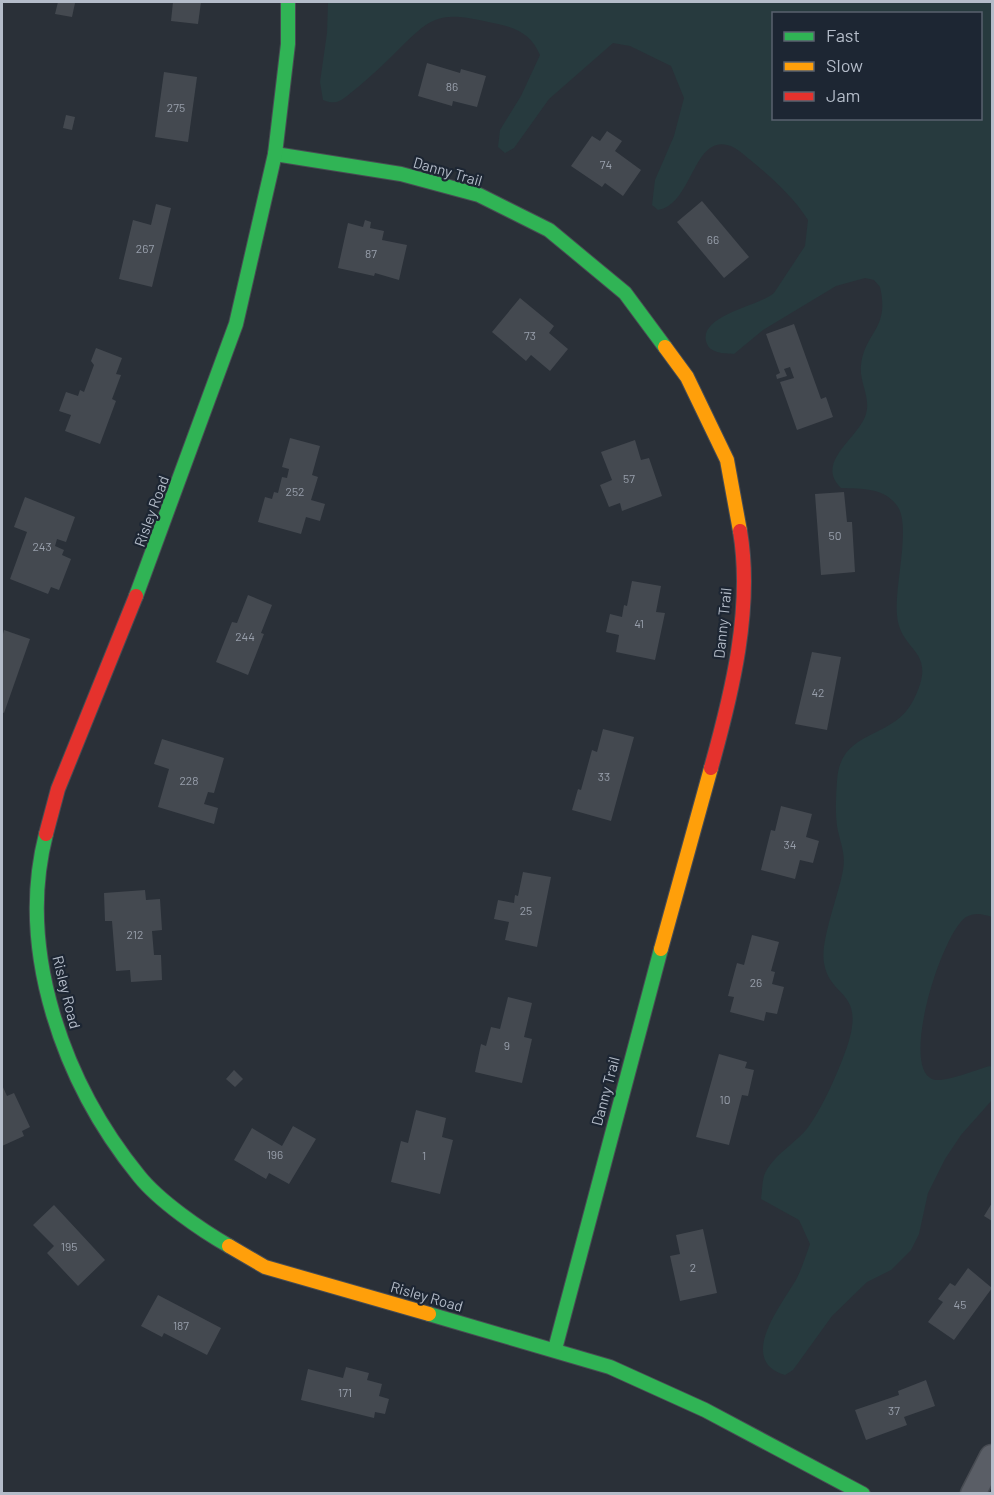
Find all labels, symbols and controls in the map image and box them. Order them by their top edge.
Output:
legend [772,12,982,120]
text: Fast [826,24,860,46]
text: Slow [826,54,863,76]
house number: 86 [446,79,458,93]
text: Jam [826,84,860,106]
house number: 275 [167,100,185,114]
street label: Danny Trail [411,153,485,189]
house number: 74 [600,157,612,171]
house number: 66 [707,232,719,246]
house number: 267 [136,241,154,255]
house number: 87 [365,246,377,260]
house number: 73 [524,328,536,342]
house number: 57 [623,471,635,485]
street label: Risley Road [130,473,172,549]
house number: 252 [285,484,305,498]
house number: 50 [829,528,841,542]
house number: 243 [32,539,52,553]
street label: Danny Trail [709,587,735,659]
house number: 41 [634,616,644,630]
house number: 244 [235,629,255,643]
house number: 42 [811,685,825,699]
house number: 33 [598,769,610,783]
house number: 228 [179,773,199,787]
house number: 34 [784,837,796,851]
house number: 25 [520,903,532,917]
house number: 212 [127,927,143,941]
street label: Risley Road [49,954,85,1030]
house number: 26 [750,975,762,989]
house number: 9 [504,1038,510,1052]
street label: Danny Trail [587,1054,623,1128]
house number: 10 [720,1092,730,1106]
house number: 196 [267,1147,283,1161]
house number: 1 [422,1148,426,1162]
house number: 195 [61,1239,77,1253]
house number: 2 [690,1260,696,1274]
street label: Risley Road [389,1277,465,1315]
house number: 45 [954,1297,966,1311]
house number: 187 [173,1318,189,1332]
house number: 171 [338,1385,352,1399]
house number: 37 [888,1403,900,1417]

